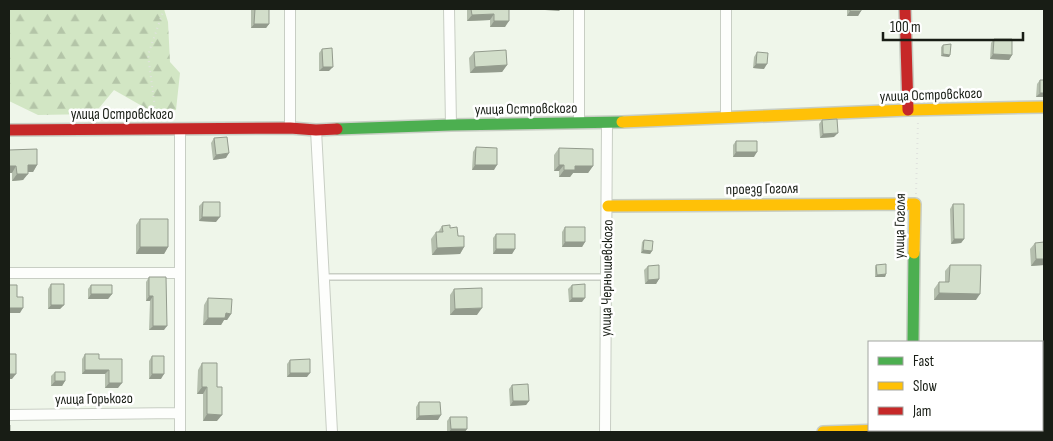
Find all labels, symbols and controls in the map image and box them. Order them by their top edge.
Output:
scale bar [883,10,1023,42]
text: 100 m [890,18,921,37]
street label: улица Островского [879,84,983,106]
street label: улица Островского [474,99,578,119]
street label: улица Островского [71,105,173,124]
street label: проезд Гоголя [726,179,799,199]
street label: улица Гоголя [890,193,910,259]
street label: улица Чернышевского [596,219,618,337]
legend [868,341,1043,431]
text: Fast [913,352,935,371]
text: Slow [913,377,937,396]
street label: улица Горького [55,389,133,409]
text: Jam [912,402,931,421]

